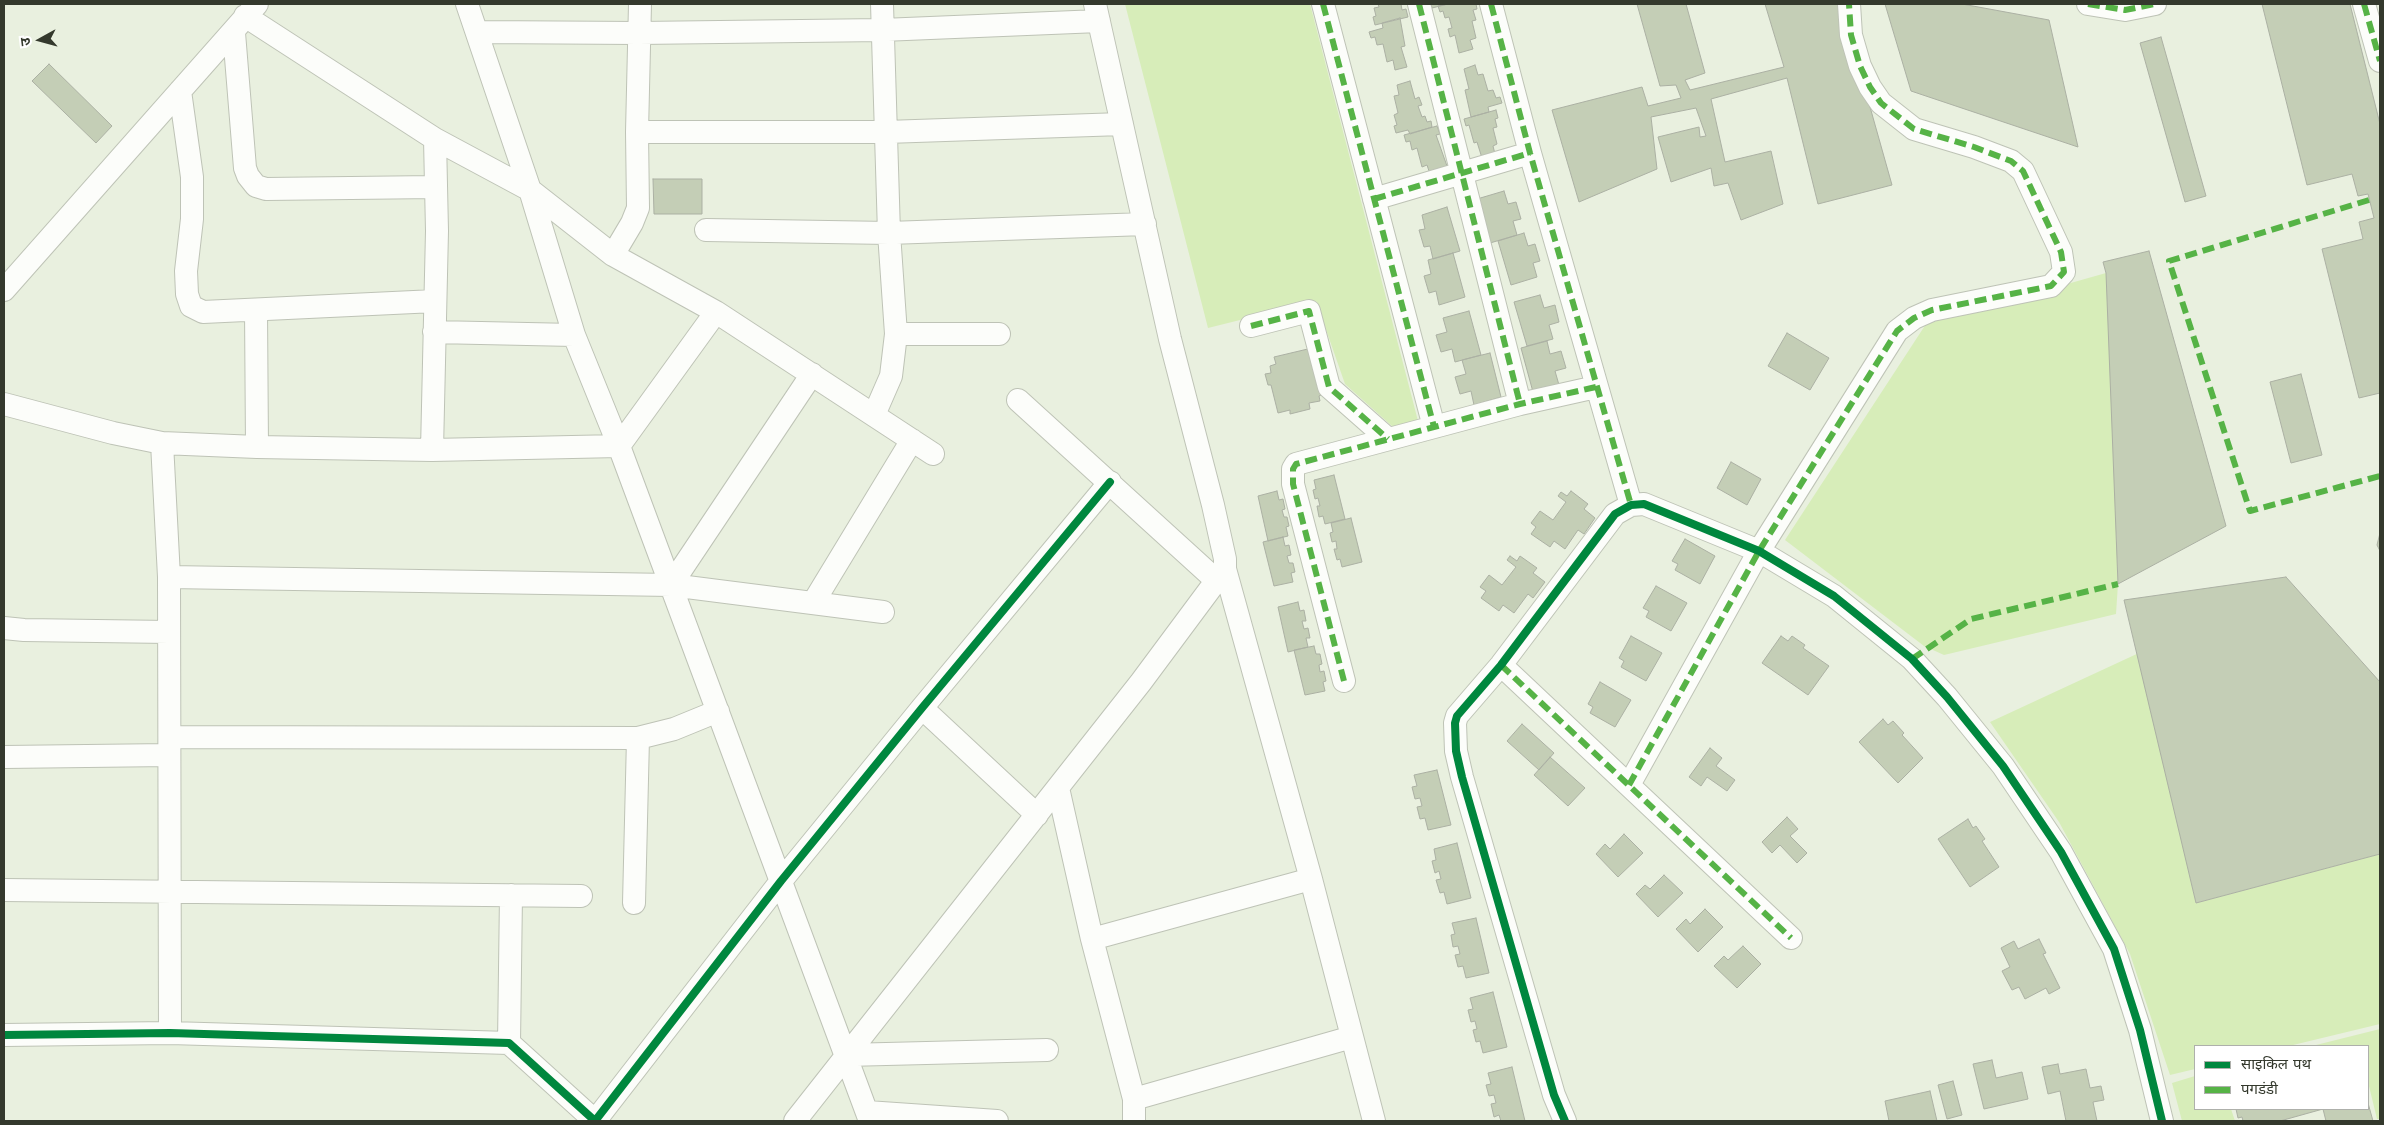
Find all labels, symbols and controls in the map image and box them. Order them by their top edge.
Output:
north arrow [15,15,65,65]
text: उ [17,37,34,47]
legend [2194,1045,2369,1110]
text: साइकिल पथ [2241,1055,2311,1073]
text: पगडंडी [2241,1080,2278,1098]

